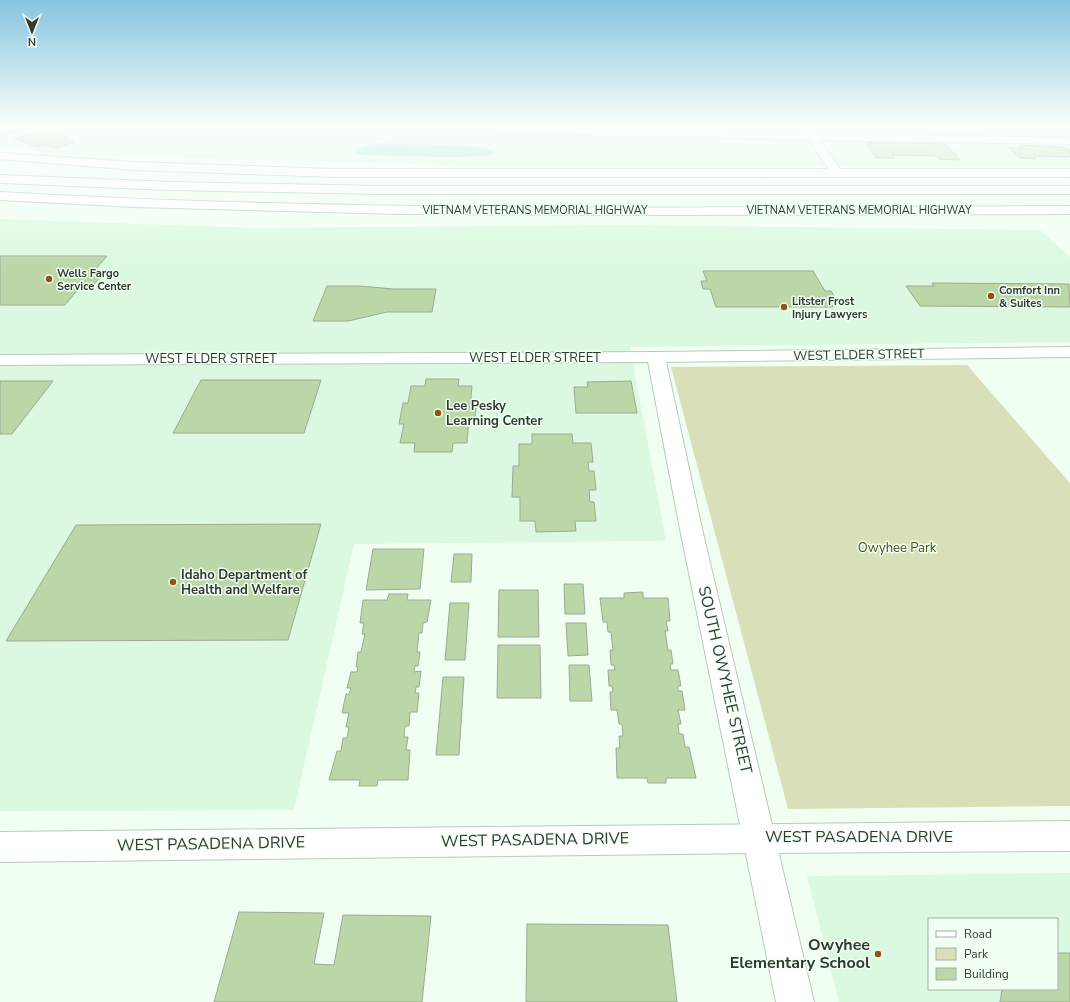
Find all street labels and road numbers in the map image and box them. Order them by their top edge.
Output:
street label: VIETNAM VETERANS MEMORIAL HIGHWAY [421,203,648,218]
street label: VIETNAM VETERANS MEMORIAL HIGHWAY [745,203,972,218]
street label: WEST ELDER STREET [793,345,925,365]
street label: WEST ELDER STREET [469,349,601,367]
street label: WEST ELDER STREET [145,350,277,368]
street label: SOUTH OWYHEE STREET [693,584,757,776]
street label: WEST PASADENA DRIVE [765,826,953,848]
street label: WEST PASADENA DRIVE [441,827,629,853]
street label: WEST PASADENA DRIVE [117,831,305,857]

